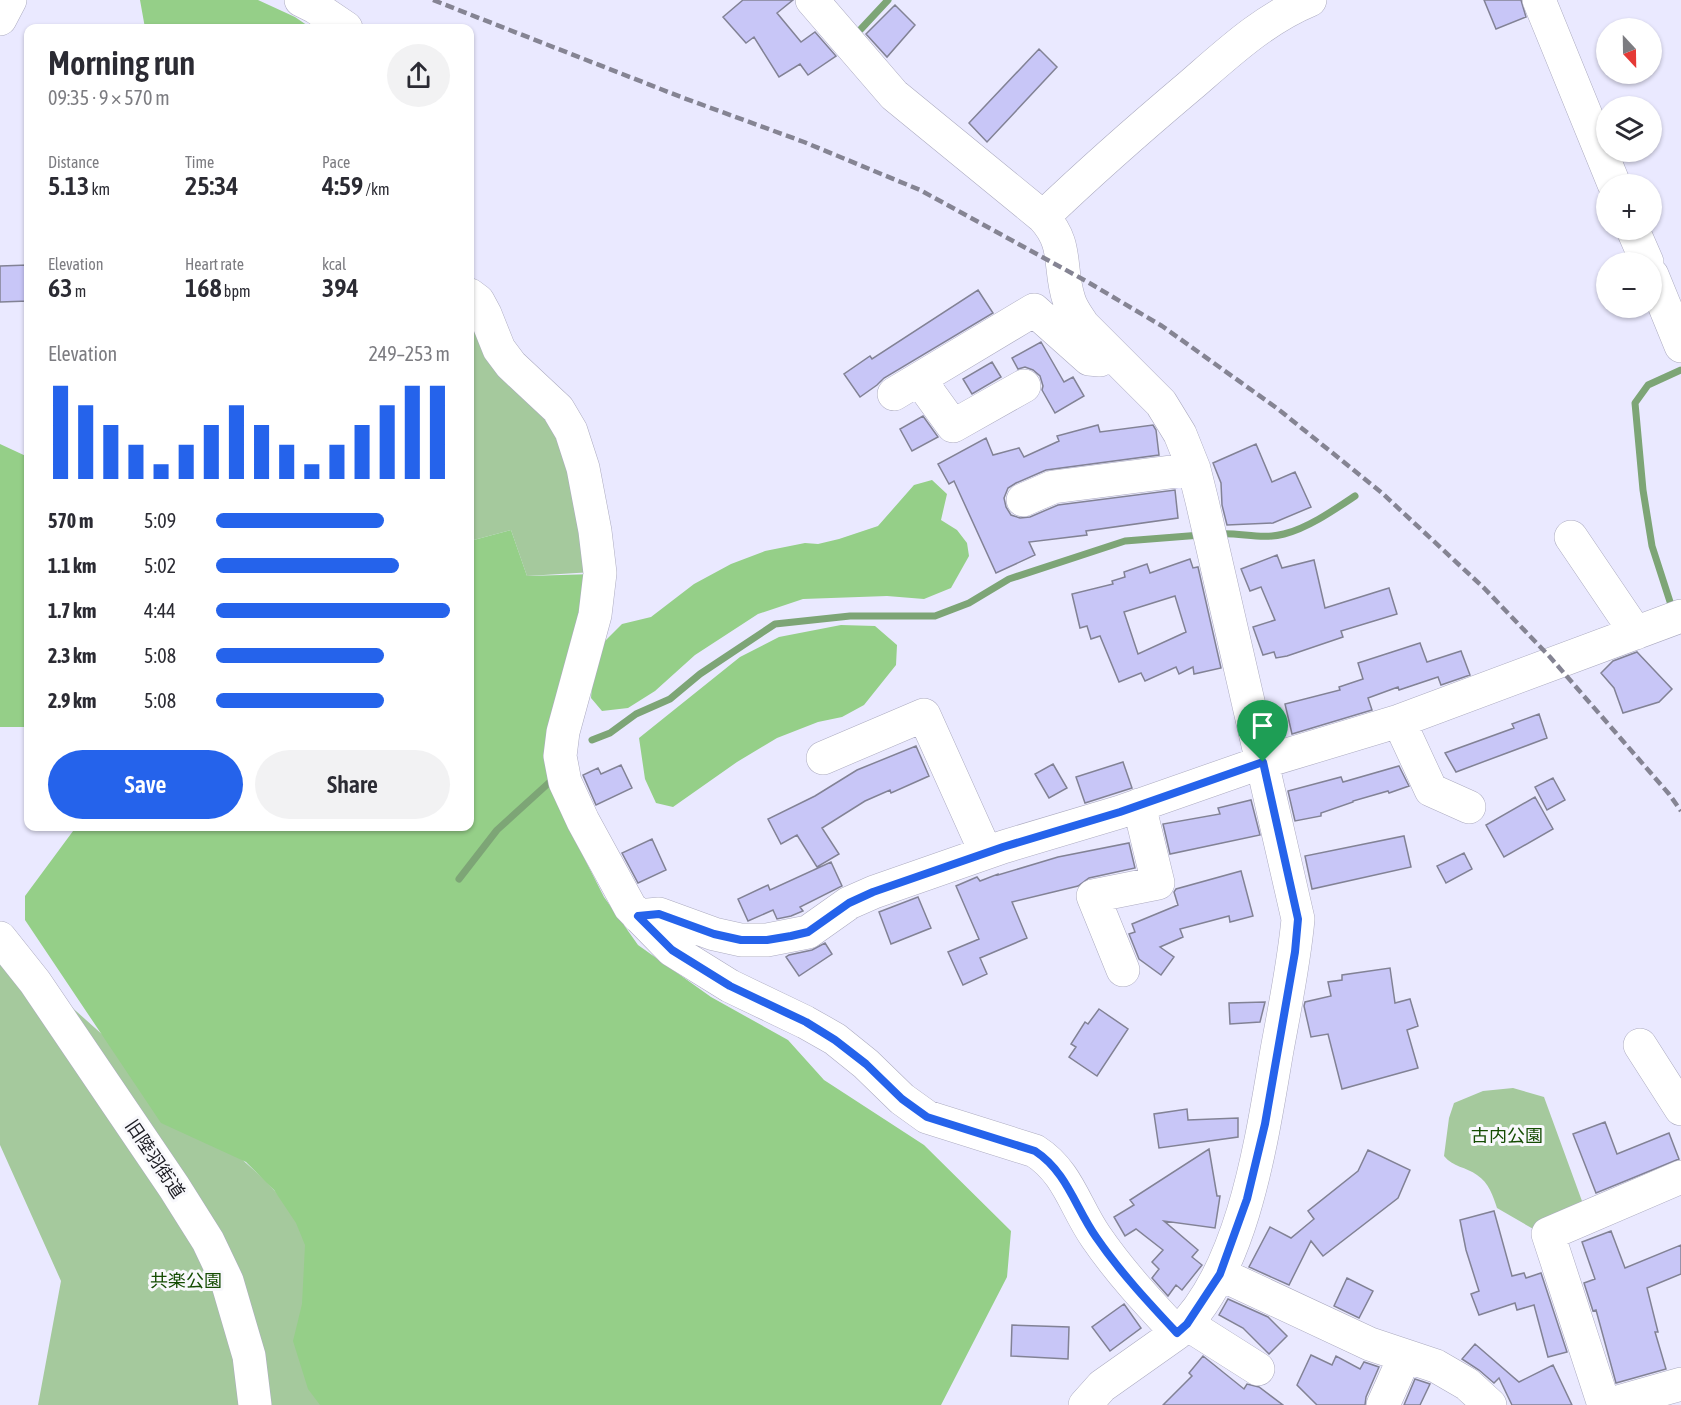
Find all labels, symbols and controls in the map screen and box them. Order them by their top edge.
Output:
north arrow [1596,18,1662,84]
map controls [1596,18,1662,318]
text: Morning run [48,44,195,82]
button: share [387,44,450,107]
text: 09:35 · 9 × 570 m [48,86,170,109]
button: layers [1596,96,1662,162]
text: Distance [48,153,99,171]
text: Time [185,153,214,171]
text: Pace [322,153,350,171]
text: 5.13 [48,171,89,201]
text: 25:34 [185,171,239,201]
text: 4:59 [322,171,363,201]
button: + [1596,174,1662,240]
text: km [89,180,110,198]
text: /km [363,180,389,198]
button: − [1596,252,1662,318]
text: Elevation [48,255,103,273]
text: Heart rate [185,255,244,273]
text: kcal [322,255,346,273]
text: 63 [48,273,72,303]
text: 168 [185,273,222,303]
text: 394 [322,273,359,303]
text: m [72,282,86,300]
text: bpm [222,282,251,300]
text: Elevation [48,342,117,365]
text: 249–253 m [368,342,450,365]
text: 570 m [48,509,93,532]
text: 5:09 [144,509,176,532]
text: 1.1 km [48,554,96,577]
text: 5:02 [144,554,176,577]
text: 1.7 km [48,599,96,622]
text: 4:44 [144,599,176,622]
text: 2.3 km [48,644,96,667]
text: 5:08 [144,644,176,667]
text: 2.9 km [48,689,96,712]
text: 5:08 [144,689,176,712]
pin [1237,700,1288,762]
icon: arrive [1246,709,1279,742]
button: Save [48,750,243,819]
button: Share [255,750,450,819]
street label: 旧陸羽街道 [122,1116,189,1202]
park label: 古内公園 [1471,1125,1543,1146]
park label: 共楽公園 [150,1270,222,1291]

